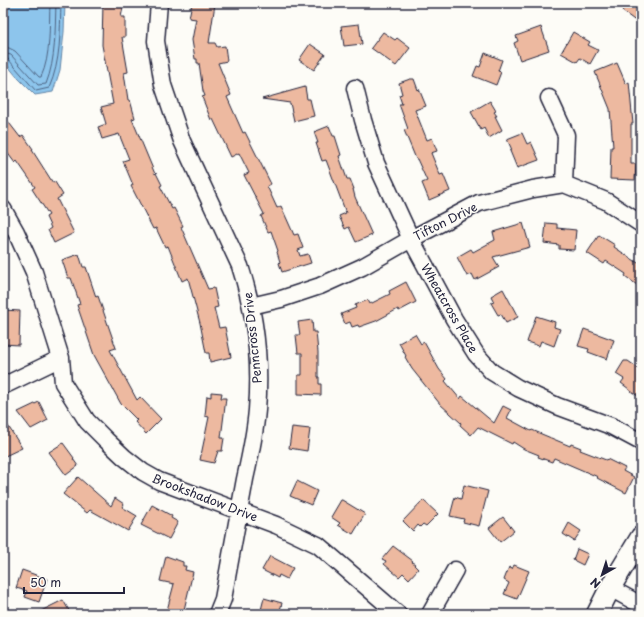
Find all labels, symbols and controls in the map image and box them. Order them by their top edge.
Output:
street label: Tifton Drive [410,197,480,245]
street label: Wheatcross Place [417,260,483,356]
street label: Penncross Drive [238,291,266,385]
street label: Brookshadow Drive [150,469,260,525]
north arrow [582,555,622,595]
scale bar [24,569,124,595]
text: 50 m [30,573,61,591]
text: N [586,574,604,593]

